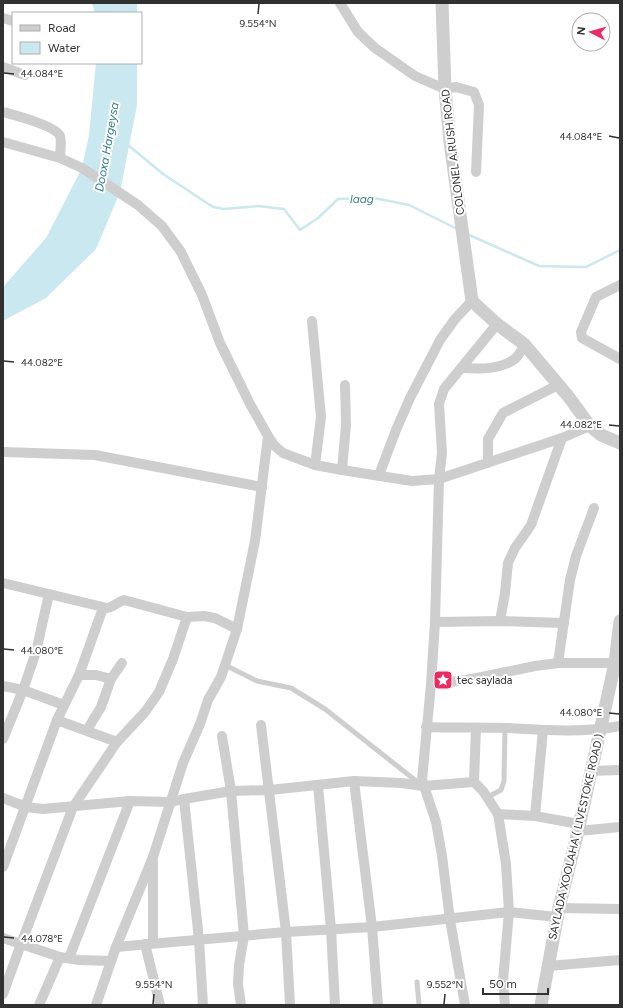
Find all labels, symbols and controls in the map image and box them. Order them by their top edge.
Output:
legend [12,12,142,64]
north arrow [571,12,611,52]
text: 9.554°N [240,17,276,30]
text: Road [48,21,76,35]
text: N [575,26,588,36]
text: Water [48,41,80,55]
text: 44.084°E [21,67,64,80]
street label: COLONEL A.RUSH ROAD [439,88,467,216]
water label: Dooxa Hargeysa [92,101,122,193]
text: 44.084°E [560,130,603,143]
water label: laag [350,192,374,206]
text: 44.082°E [21,356,63,369]
text: 44.082°E [560,418,602,431]
text: 44.080°E [20,644,64,657]
place icon: tec saylada [432,669,454,691]
place label: tec saylada [457,674,512,687]
text: 44.080°E [559,706,603,719]
street label: SAYLADA XOOLAHA ( LIVESTOKE ROAD ) [546,733,606,941]
text: 44.078°E [21,932,63,945]
scale bar [483,970,548,996]
text: 50 m [489,977,517,991]
text: 9.554°N [136,978,172,991]
text: 9.552°N [427,978,463,991]

